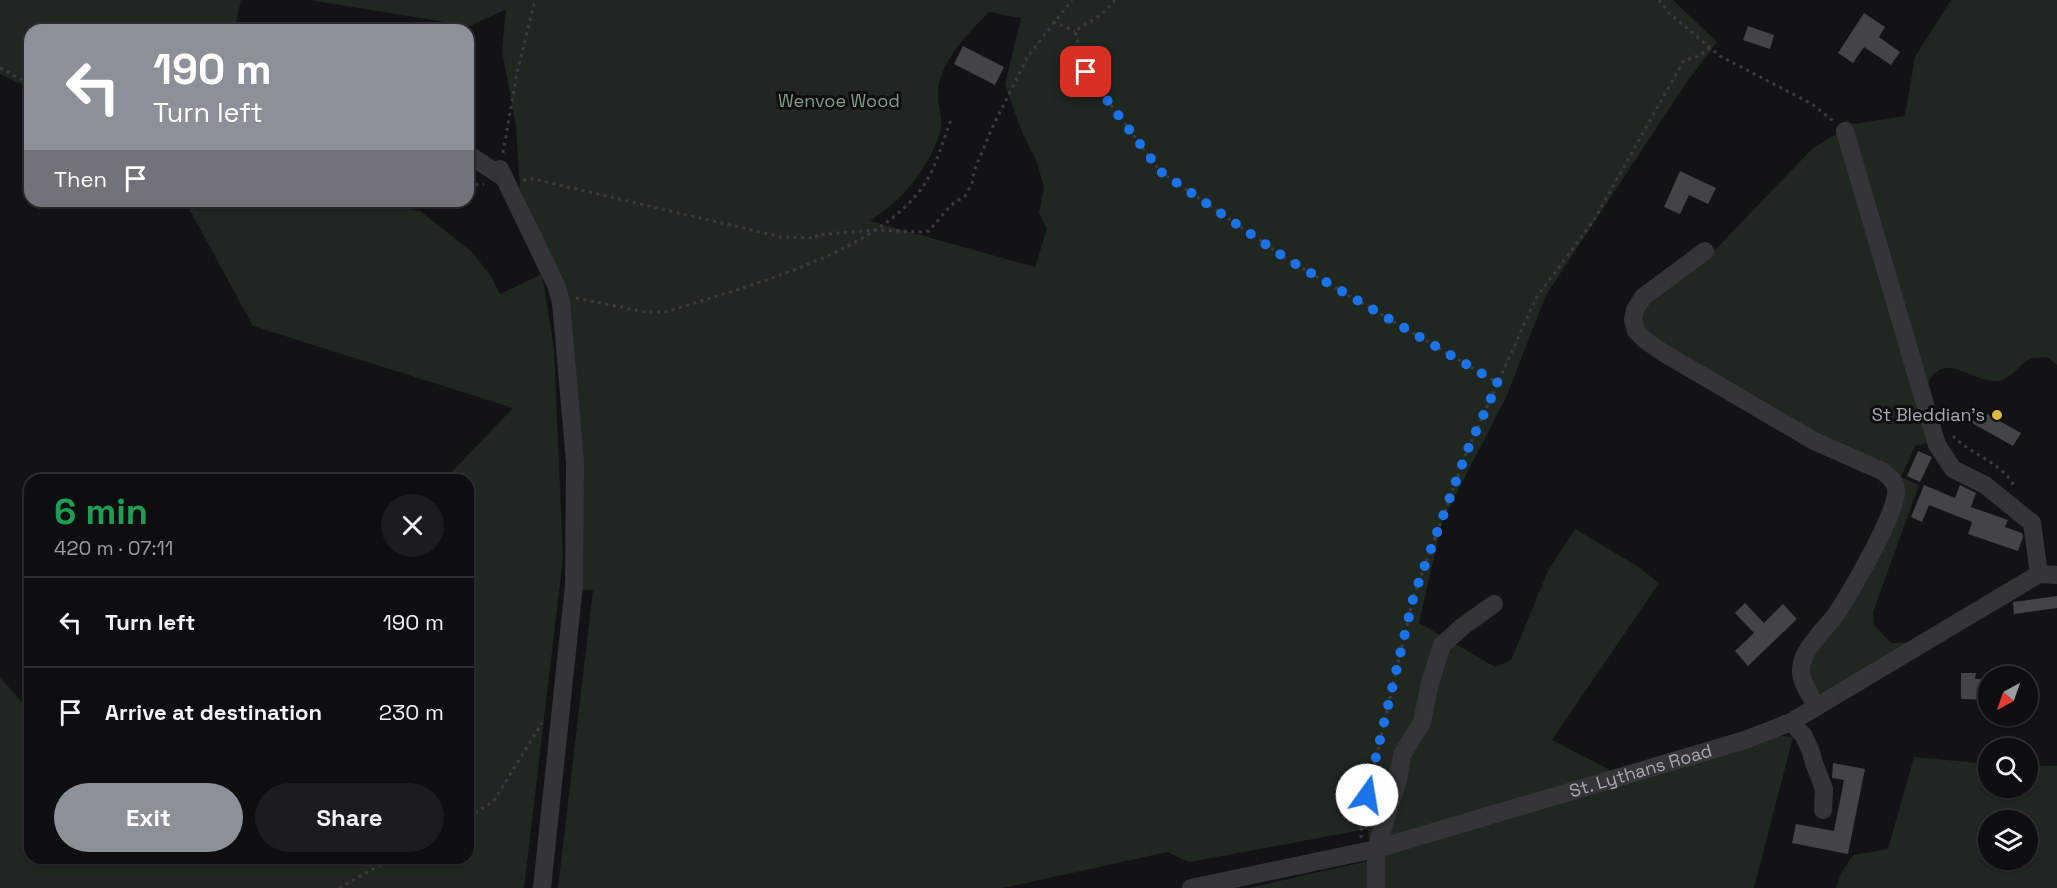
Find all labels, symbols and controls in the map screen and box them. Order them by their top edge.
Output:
text: 190 m [153,43,272,96]
pin [1060,46,1111,97]
icon: left [54,48,132,126]
icon: arrive [1069,55,1102,88]
park label: Wenvoe Wood [778,89,900,112]
text: Turn left [153,95,263,130]
icon: arrive [119,162,152,195]
text: Then [54,165,107,193]
place label: St Bleddian’s [1872,403,1985,426]
marker: St Bleddian’s [1990,408,2004,422]
text: 6 min [54,489,148,535]
button: close [381,494,444,557]
text: 420 m · 07:11 [54,535,173,561]
icon: left [54,606,87,639]
text: Turn left [105,608,195,636]
text: 190 m [383,608,444,636]
north arrow [1978,666,2038,726]
map controls [1978,666,2038,870]
icon: arrive [54,696,87,729]
text: Arrive at destination [105,698,322,726]
text: 230 m [379,698,444,726]
street label: St. Lythans Road [1566,738,1715,802]
button: search [1978,738,2038,798]
position arrow [1335,763,1399,827]
button: Exit [54,783,243,852]
button: Share [255,783,444,852]
button: layers [1978,810,2038,870]

